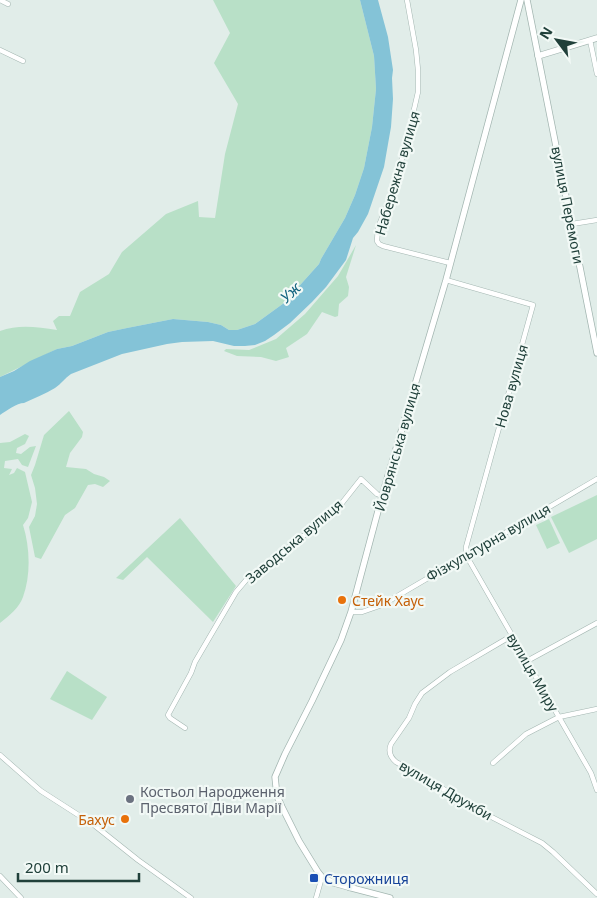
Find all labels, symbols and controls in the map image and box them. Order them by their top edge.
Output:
north arrow [532,15,582,65]
text: N [534,23,557,43]
street label: Набережна вулиця [370,109,424,237]
street label: вулиця Перемоги [547,145,589,265]
water label: Уж [275,277,305,307]
street label: Нова вулиця [490,342,532,430]
street label: Йоврянська вулиця [370,381,424,513]
street label: Заводська вулиця [241,495,347,587]
street label: Фізкультурна вулиця [422,499,554,585]
place label: Стейк Хаус [352,591,424,610]
marker: Стейк Хаус [336,594,348,606]
street label: вулиця Миру [503,629,564,716]
street label: вулиця Дружби [396,756,496,824]
place label: Костьол Народження Пресвятої Діви Марії [140,782,285,817]
marker: Костьол Народження Пресвятої Діви Марії [124,793,136,805]
place label: Бахус [78,810,115,829]
marker: Бахус [119,813,131,825]
scale bar [18,850,139,882]
text: 200 m [25,857,69,877]
place label: Сторожниця [324,869,409,888]
marker: Сторожниця [308,872,320,884]

